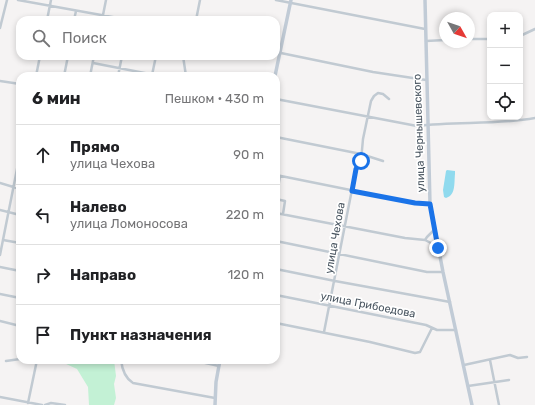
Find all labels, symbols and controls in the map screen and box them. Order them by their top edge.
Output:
north arrow [439,12,475,48]
map controls [487,12,523,120]
button: + [487,12,523,48]
search box [16,16,280,60]
icon: search [30,27,52,49]
text: Поиск [62,29,107,47]
button: − [487,48,523,84]
street label: улица Чернышевского [410,73,428,193]
button: locate [487,84,523,120]
text: 6 мин [32,88,81,108]
text: Пешком · 430 m [165,91,264,106]
text: Прямо [70,138,120,156]
icon: ahead [32,144,54,166]
text: 90 m [233,147,264,162]
route start [352,152,370,170]
text: улица Чехова [70,156,155,171]
text: Налево [70,198,127,216]
street label: улица Чехова [322,201,348,275]
icon: left [32,204,54,226]
text: 220 m [226,207,264,222]
text: улица Ломоносова [70,216,188,231]
route end [429,239,447,257]
icon: right [32,264,54,286]
text: Направо [70,266,136,284]
text: 120 m [228,267,264,282]
street label: улица Грибоедова [319,289,417,321]
icon: arrive [32,324,54,346]
text: Пункт назначения [70,326,212,344]

